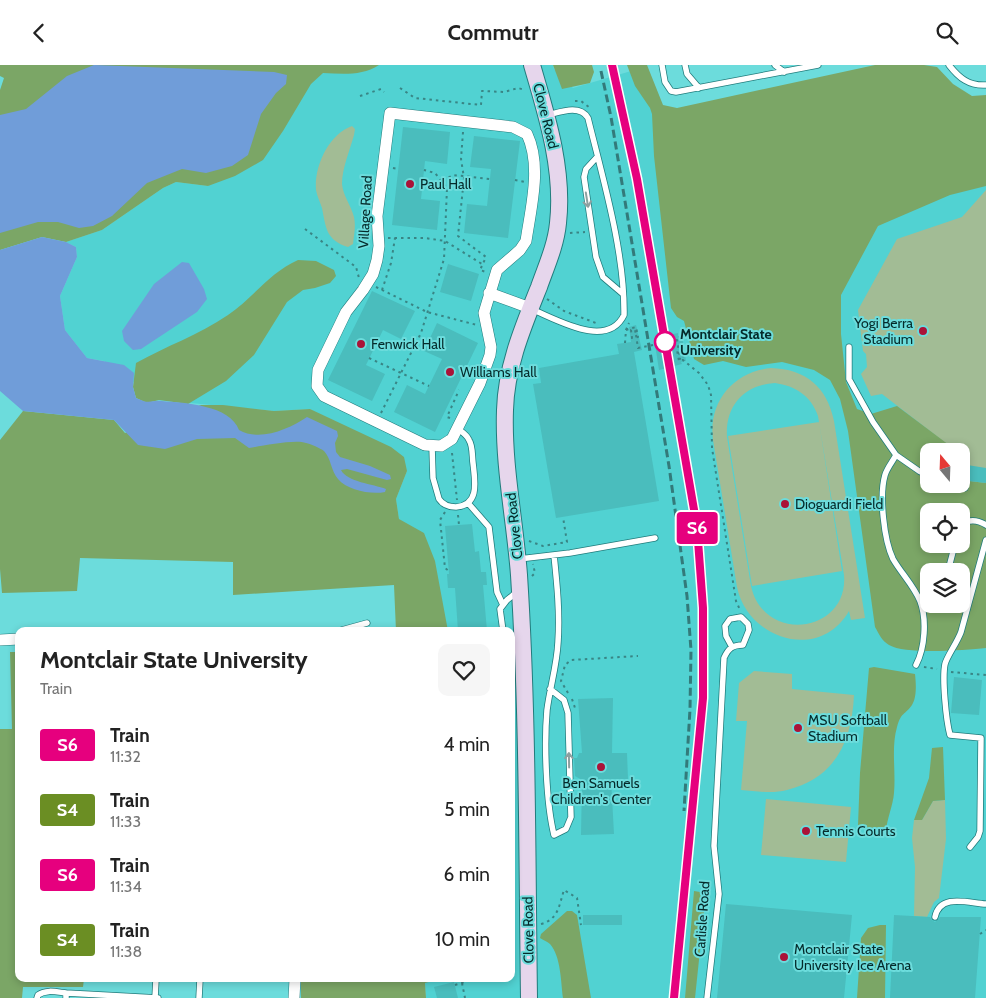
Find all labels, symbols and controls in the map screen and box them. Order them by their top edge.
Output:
icon: back [25,19,53,47]
text: Commutr [448,19,538,46]
icon: search [933,19,961,47]
street label: Clove Road [529,81,563,151]
street label: Village Road [354,175,376,249]
place label: Paul Hall [420,175,472,193]
marker: Paul Hall [404,178,416,190]
one-way arrow [583,192,593,208]
place label: Yogi Berra Stadium [853,314,913,348]
place label: Montclair State University [680,325,772,359]
marker: Yogi Berra Stadium [917,325,929,337]
marker: Montclair State University [654,331,676,353]
place label: Fenwick Hall [371,335,445,353]
marker: Fenwick Hall [355,338,367,350]
place label: Williams Hall [460,363,537,381]
marker: Williams Hall [444,366,456,378]
north arrow [920,443,970,493]
map controls [920,443,970,613]
street label: Clove Road [502,492,526,560]
place label: Dioguardi Field [795,495,883,513]
marker: Dioguardi Field [779,498,791,510]
button: locate [920,503,970,553]
line badge: S6 [674,512,720,544]
text: S6 [687,517,707,539]
button: layers [920,563,970,613]
button: heart [438,644,490,696]
text: Montclair State University [40,645,308,674]
text: Train [40,679,72,698]
place label: MSU Softball Stadium [808,711,888,745]
marker: MSU Softball Stadium [792,722,804,734]
text: Train [110,724,150,747]
text: 4 min [443,733,490,756]
text: S6 [57,734,78,756]
text: 11:32 [110,747,141,766]
one-way arrow [565,752,574,768]
marker: Ben Samuels Children's Center [595,761,607,773]
place label: Ben Samuels Children's Center [551,774,652,808]
text: Train [110,789,150,812]
text: 5 min [444,798,490,821]
text: S4 [57,799,78,821]
text: 11:33 [110,812,141,831]
place label: Tennis Courts [816,822,896,840]
marker: Tennis Courts [800,825,812,837]
text: Train [110,854,150,877]
text: 6 min [444,863,490,886]
text: S6 [57,864,78,886]
text: 11:34 [110,877,142,896]
street label: Carlisle Road [690,881,714,957]
street label: Clove Road [518,896,538,964]
text: Train [110,919,150,942]
text: 10 min [435,928,490,951]
text: S4 [57,929,78,951]
place label: Montclair State University Ice Arena [794,940,912,974]
text: 11:38 [110,942,142,961]
marker: Montclair State University Ice Arena [778,951,790,963]

